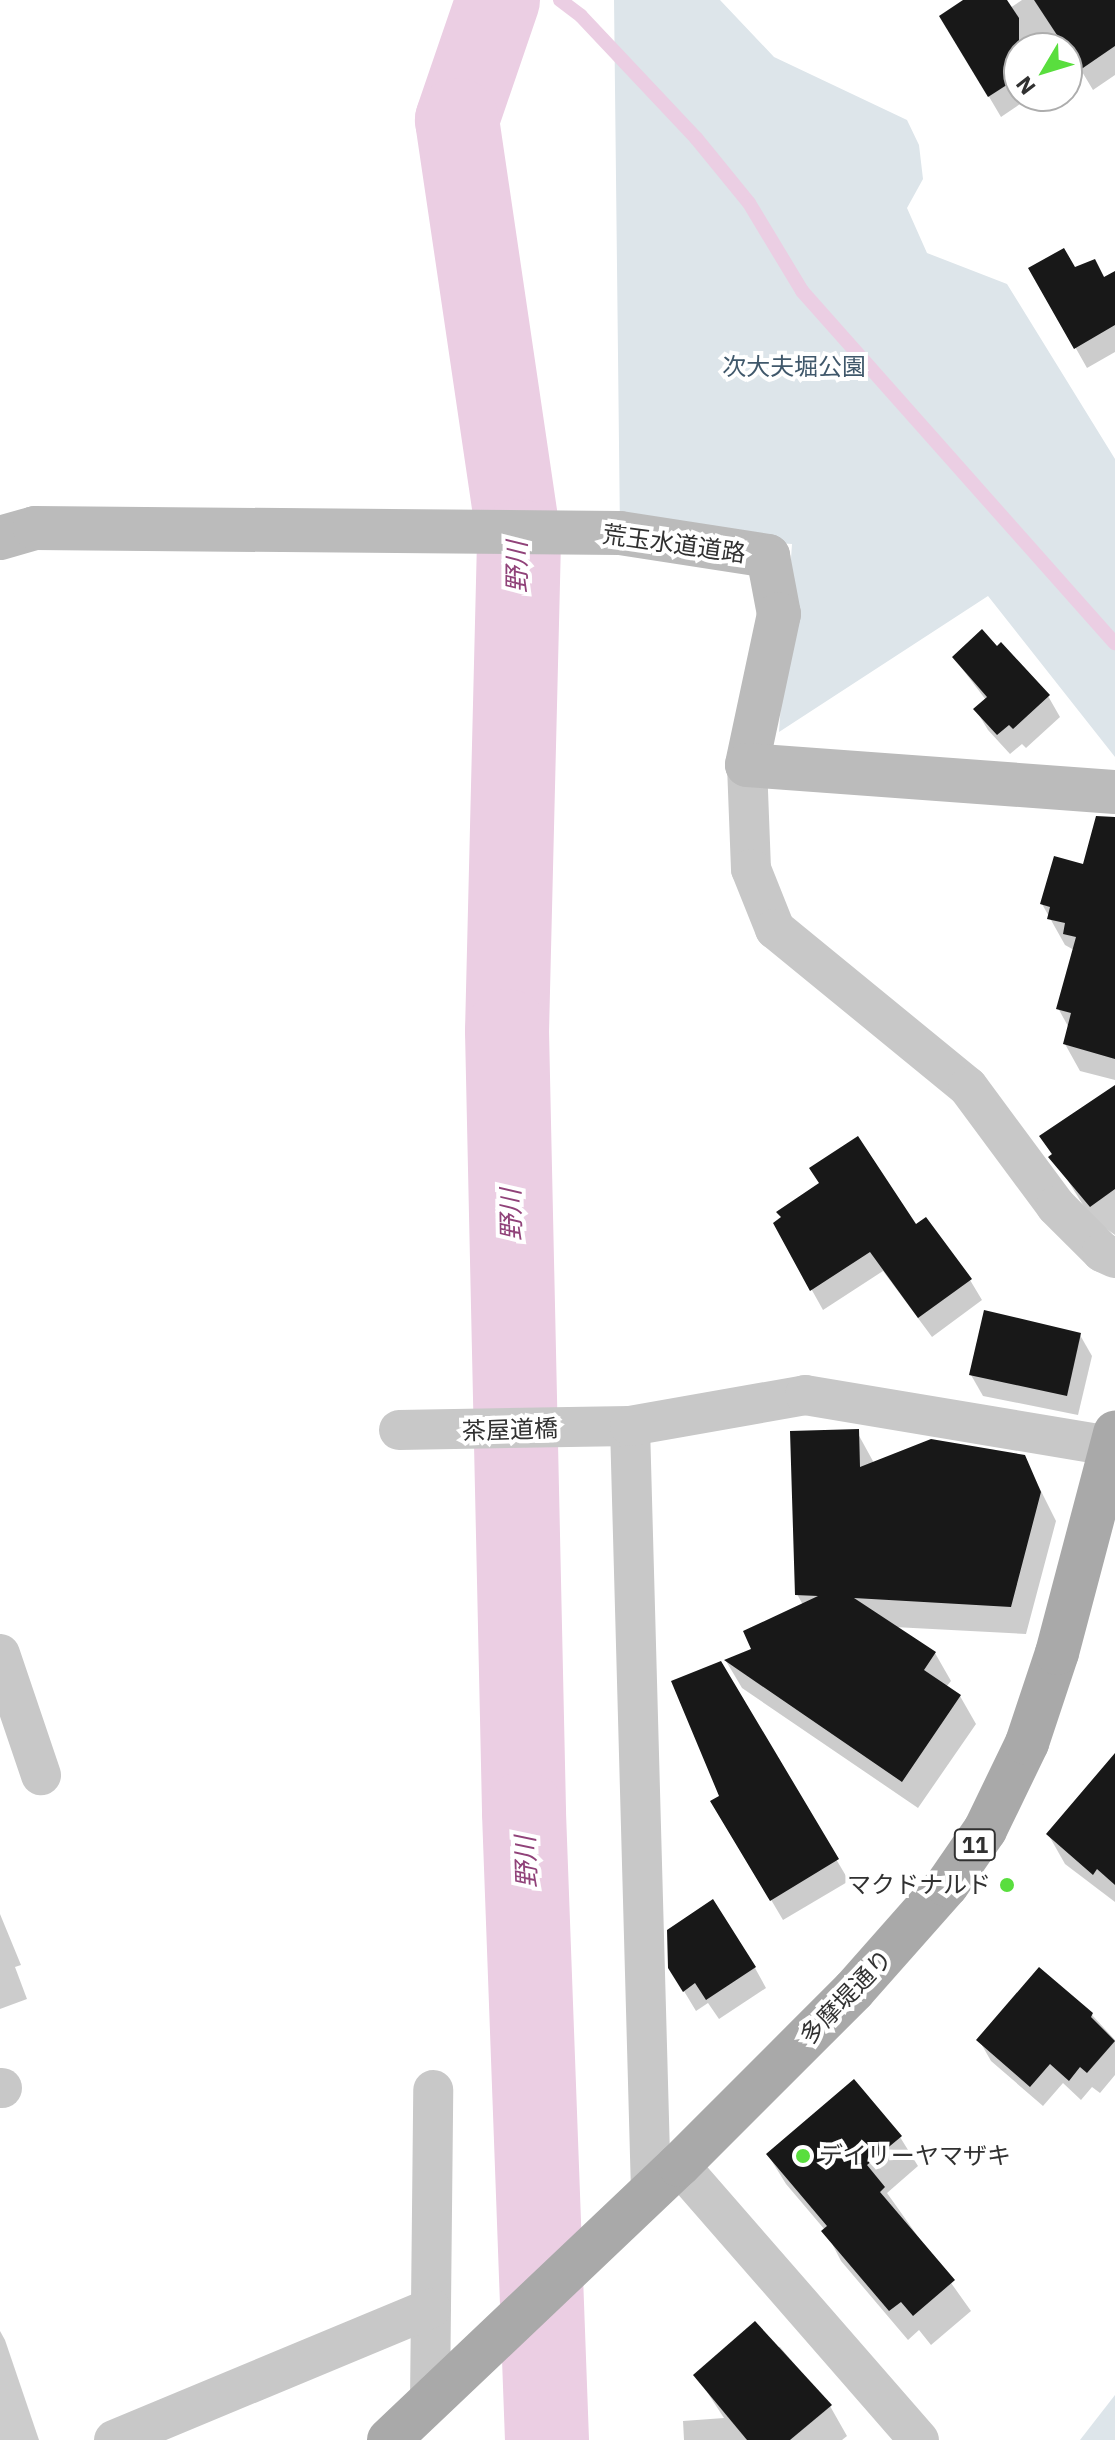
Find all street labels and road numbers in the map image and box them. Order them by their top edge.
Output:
street label: 荒玉水道道路 [601,520,747,568]
street label: 茶屋道橋 [462,1414,558,1446]
road number: 11 [953,1827,997,1863]
street label: 多摩堤通り [794,1944,898,2050]

